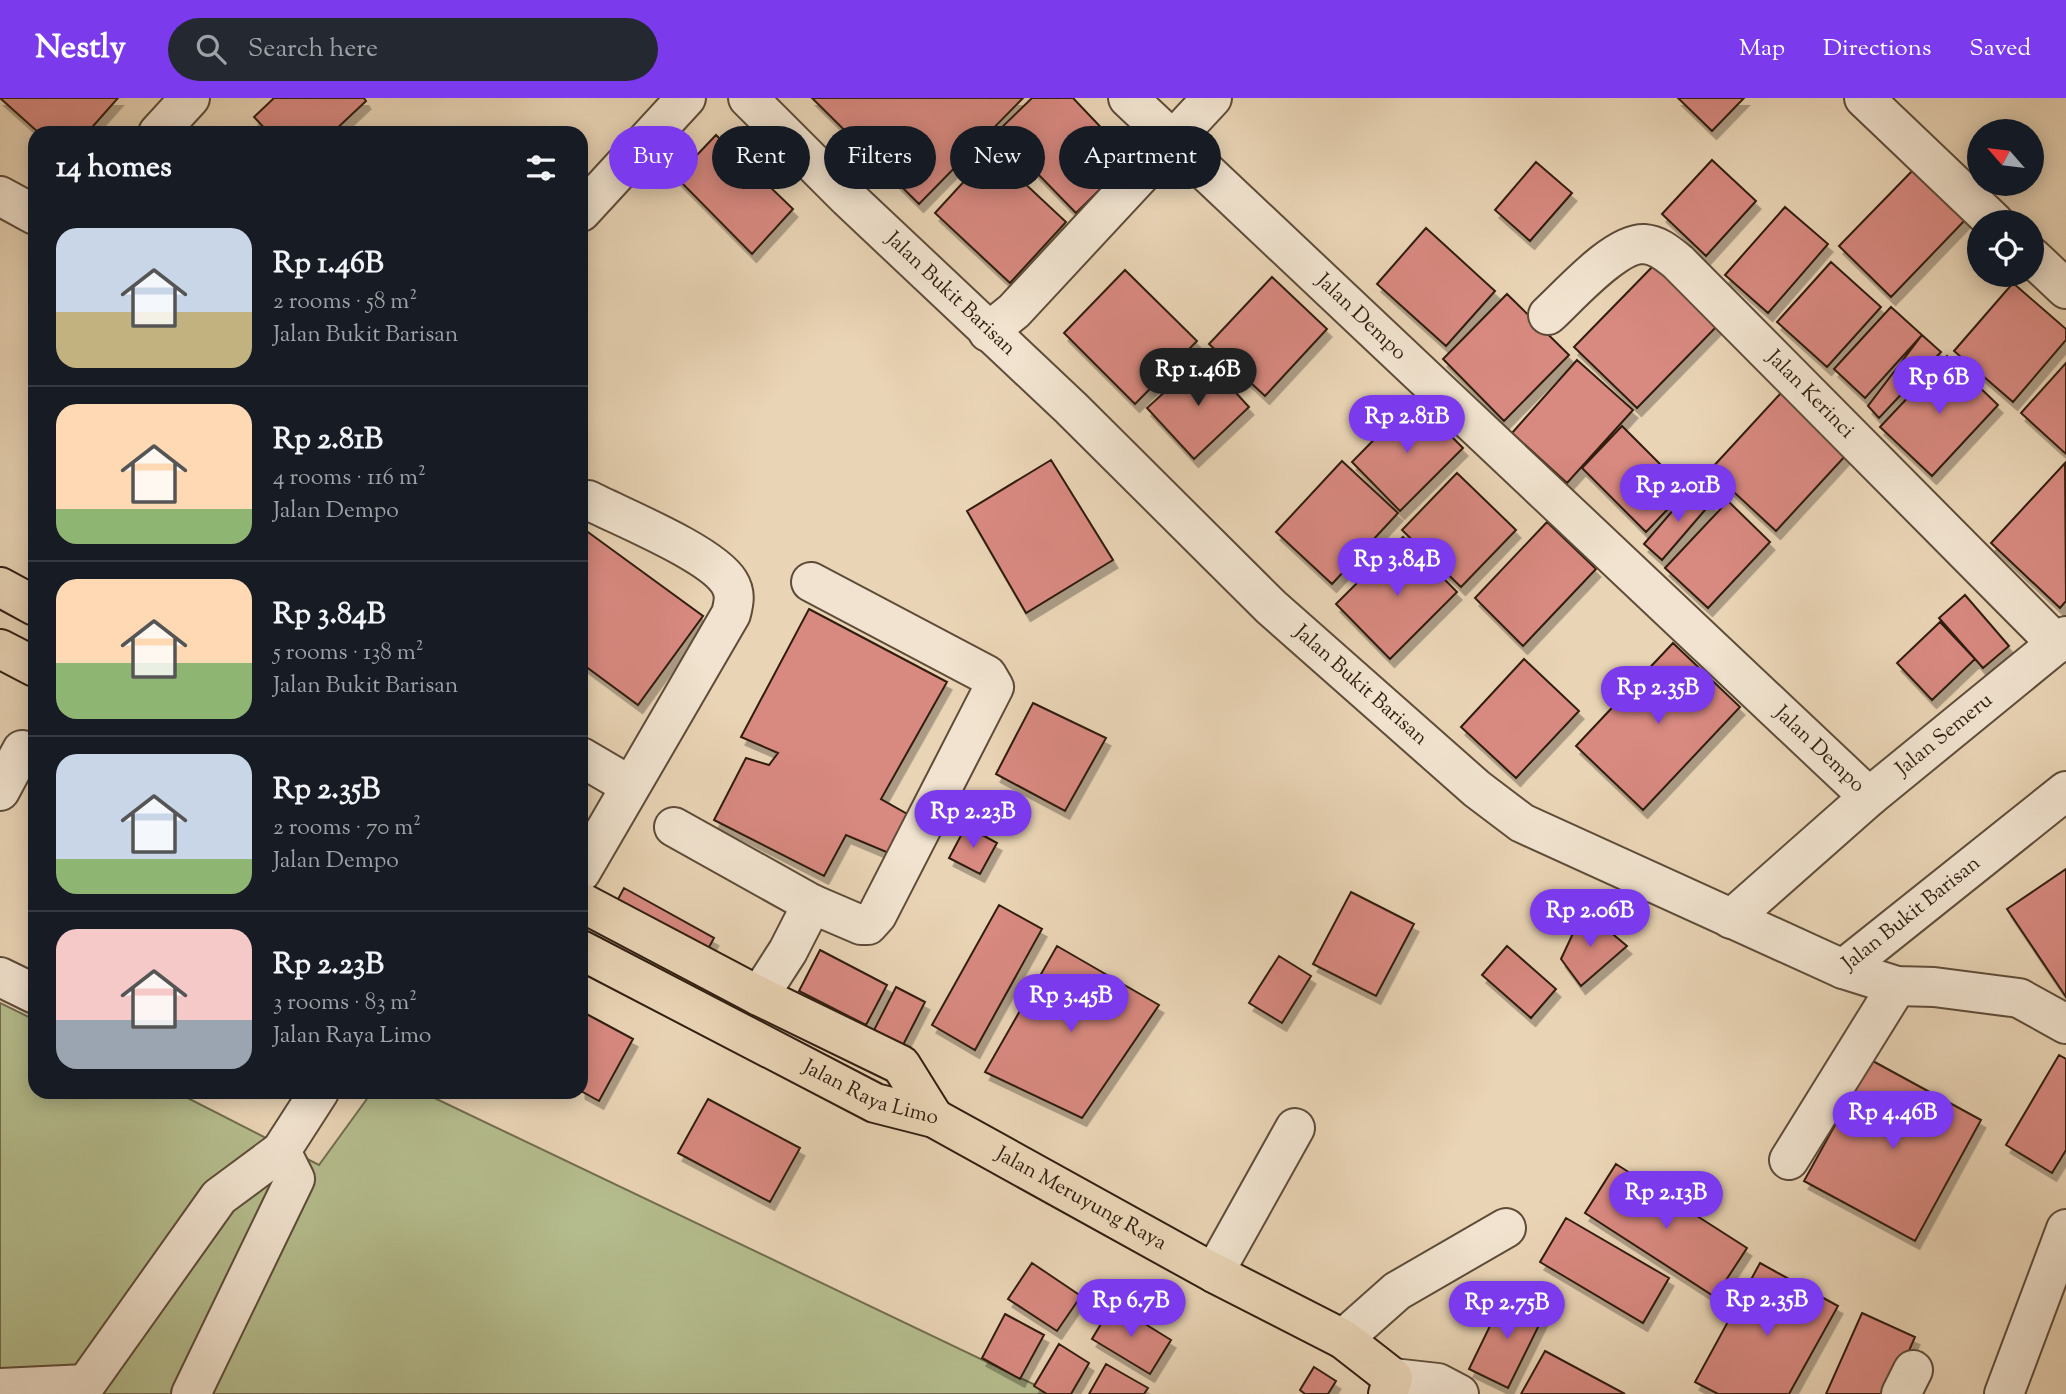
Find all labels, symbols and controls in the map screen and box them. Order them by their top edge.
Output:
search box [168,18,658,81]
text: Nestly [35,25,126,73]
icon: search [192,30,230,68]
text: Search here [248,31,378,68]
text: Map [1739,32,1785,66]
text: Directions [1823,32,1931,66]
text: Saved [1969,32,2031,66]
north arrow [1967,119,2044,196]
map controls [1967,119,2044,287]
chip: Buy [609,126,698,189]
chip: Rent [712,126,810,189]
chip: Filters [824,126,936,189]
chip: New [950,126,1045,189]
chip: Apartment [1059,126,1221,189]
text: 14 homes [56,147,172,190]
icon: filters [522,149,560,187]
button: locate [1967,210,2044,287]
street label: Jalan Bukit Barisan [878,225,1022,363]
text: Rp 1.46B [273,243,384,286]
icon: home [112,256,196,340]
street label: Jalan Dempo [1308,267,1413,368]
text: 2 rooms · 58 m² [273,286,417,319]
text: Jalan Bukit Barisan [273,319,458,352]
street label: Jalan Kerinci [1759,343,1861,446]
pin: Rp 1.46B [1126,348,1270,408]
text: Rp 1.46B [1156,354,1240,387]
pin: Rp 6B [1890,356,1988,416]
text: Rp 6B [1909,362,1969,395]
pin: Rp 2.81B [1335,396,1479,455]
text: Rp 2.81B [1365,401,1449,434]
text: Rp 2.81B [273,419,383,462]
icon: home [112,432,196,516]
text: 4 rooms · 116 m² [273,462,426,495]
pin: Rp 2.01B [1606,464,1750,524]
text: Rp 2.01B [1636,470,1720,503]
text: Jalan Dempo [273,495,399,528]
pin: Rp 3.84B [1325,538,1469,598]
text: Rp 3.84B [1354,544,1440,577]
text: Rp 3.84B [273,594,386,637]
icon: home [112,607,196,691]
street label: Jalan Bukit Barisan [1286,618,1434,753]
text: 5 rooms · 138 m² [273,637,424,670]
pin: Rp 2.35B [1586,666,1730,726]
text: Jalan Bukit Barisan [273,670,458,703]
text: Rp 2.35B [1617,672,1699,705]
street label: Jalan Semeru [1889,686,2000,785]
street label: Jalan Dempo [1766,699,1871,800]
text: Rp 2.35B [273,769,380,812]
icon: home [112,782,196,866]
pin: Rp 2.23B [901,790,1045,850]
text: Rp 2.23B [930,796,1016,829]
text: 2 rooms · 70 m² [273,812,421,845]
text: Jalan Dempo [273,845,399,878]
street label: Jalan Bukit Barisan [1836,849,1987,979]
pin: Rp 2.06B [1518,890,1662,949]
text: Rp 2.06B [1546,895,1634,928]
text: Rp 2.23B [273,944,384,987]
icon: home [112,957,196,1041]
pin: Rp 3.45B [999,974,1143,1034]
text: Rp 3.45B [1030,980,1112,1013]
text: 3 rooms · 83 m² [273,987,417,1020]
text: Jalan Raya Limo [273,1020,431,1053]
street label: Jalan Raya Limo [796,1052,942,1134]
pin: Rp 4.46B [1821,1091,1965,1151]
text: Rp 4.46B [1849,1097,1937,1130]
street label: Jalan Meruyung Raya [989,1139,1172,1259]
pin: Rp 2.13B [1594,1172,1738,1231]
text: Rp 2.13B [1625,1177,1707,1210]
pin: Rp 2.35B [1695,1278,1839,1338]
pin: Rp 6.7B [1066,1280,1196,1339]
pin: Rp 2.75B [1435,1282,1579,1341]
text: Rp 2.35B [1726,1284,1808,1317]
text: Rp 6.7B [1093,1285,1169,1318]
text: Rp 2.75B [1465,1287,1549,1320]

